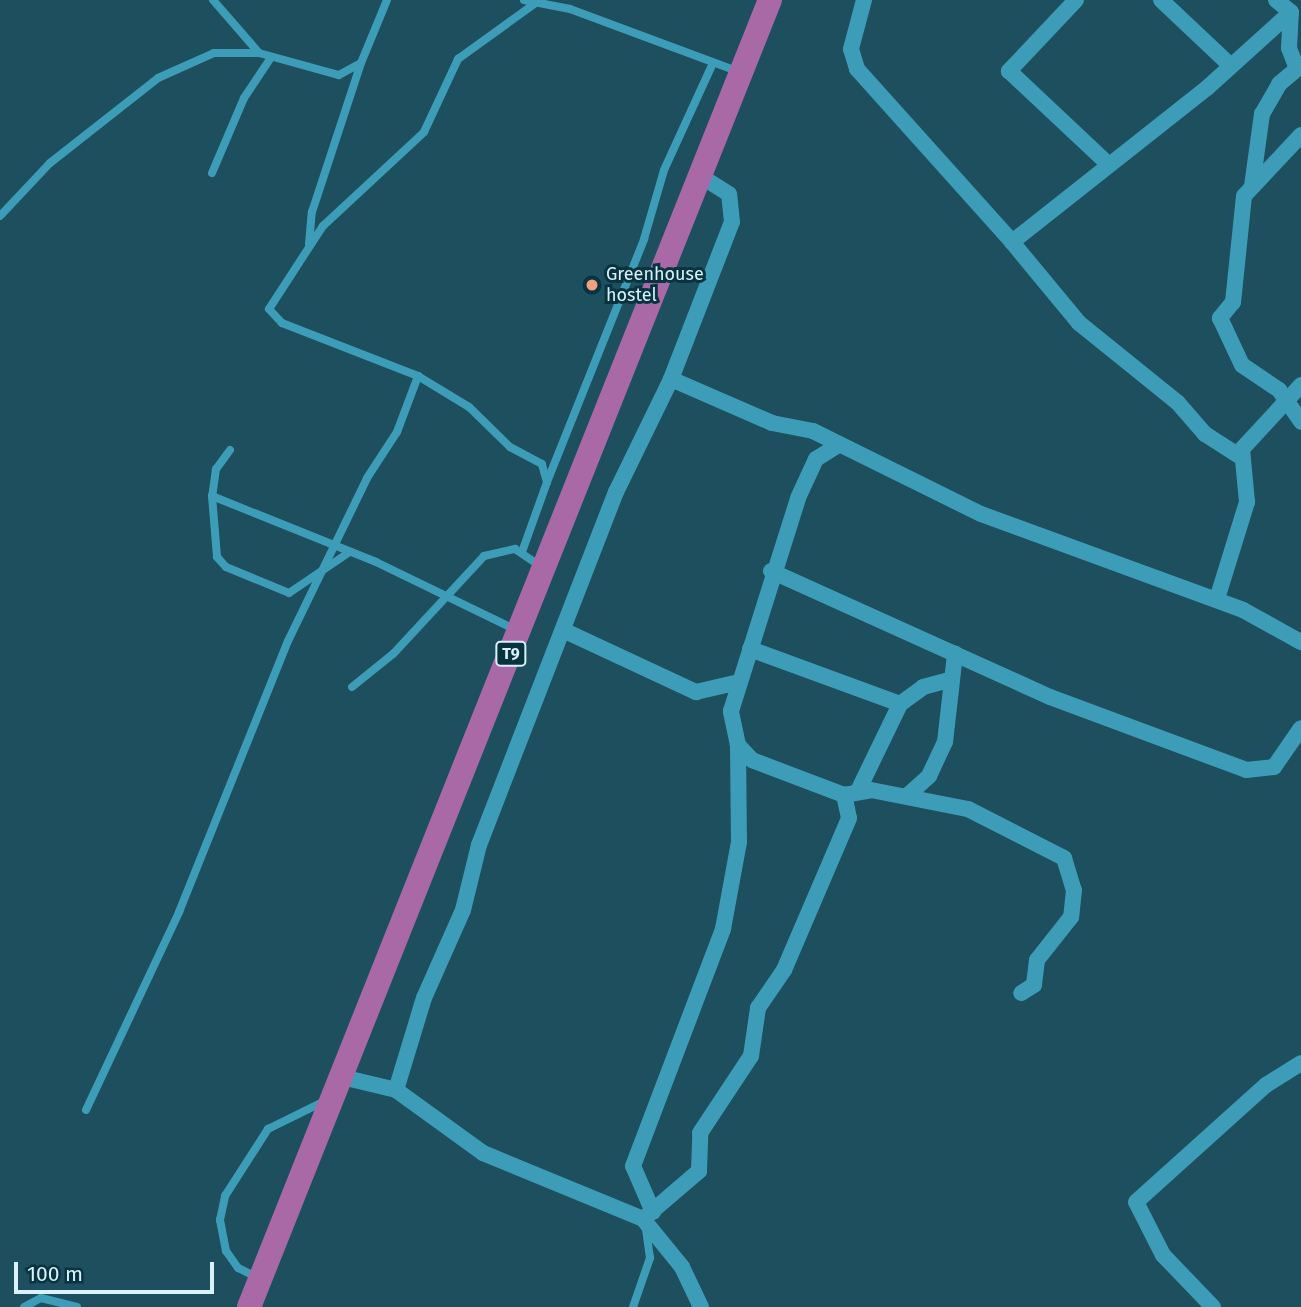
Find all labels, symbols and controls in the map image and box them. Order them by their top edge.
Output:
place label: Greenhouse hostel [606,264,704,306]
marker: Greenhouse hostel [584,277,600,293]
road number: T9 [495,642,527,666]
scale bar [18,1248,217,1292]
text: 100 m [27,1261,83,1287]

